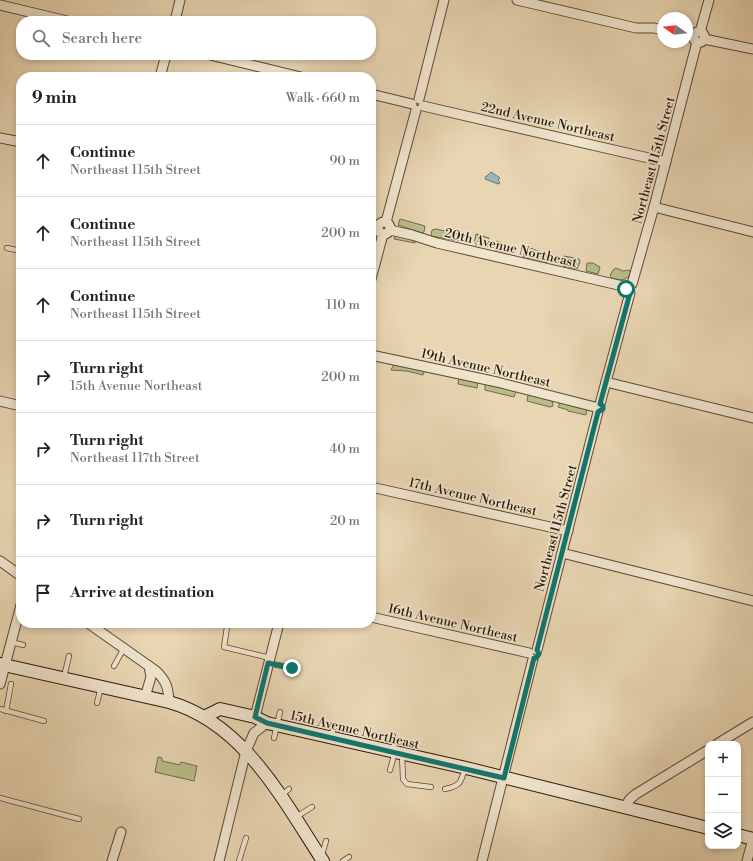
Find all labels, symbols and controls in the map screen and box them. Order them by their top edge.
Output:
north arrow [657,12,693,48]
search box [16,16,376,60]
icon: search [30,27,52,49]
text: Search here [62,29,142,48]
text: 9 min [32,87,77,109]
text: Walk · 660 m [286,90,360,106]
street label: Northeast 115th Street [629,95,679,226]
street label: 22nd Avenue Northeast [479,99,617,145]
text: Continue [70,143,135,162]
icon: ahead [32,150,54,172]
text: 90 m [329,153,360,169]
text: Northeast 115th Street [70,162,201,178]
text: Continue [70,215,135,234]
icon: ahead [32,222,54,244]
text: 200 m [321,225,360,241]
street label: 20th Avenue Northeast [443,225,579,271]
text: Northeast 115th Street [70,234,201,250]
route start [617,280,635,298]
text: Continue [70,287,135,306]
icon: ahead [32,294,54,316]
text: 110 m [326,297,360,313]
text: Northeast 115th Street [70,306,201,322]
street label: 19th Avenue Northeast [419,345,553,391]
text: Turn right [70,359,144,378]
icon: right [32,366,54,388]
text: 200 m [321,369,360,385]
text: 15th Avenue Northeast [70,378,202,394]
text: Turn right [70,431,144,450]
icon: right [32,438,54,460]
text: 40 m [330,441,360,457]
text: Northeast 117th Street [70,450,200,466]
street label: Northeast 115th Street [531,463,581,594]
street label: 17th Avenue Northeast [407,474,539,520]
icon: right [32,510,54,532]
text: Turn right [70,511,144,530]
text: 20 m [330,513,360,529]
icon: arrive [32,582,54,604]
text: Arrive at destination [70,583,214,602]
street label: 16th Avenue Northeast [386,600,520,646]
route end [283,659,301,677]
street label: 15th Avenue Northeast [289,707,421,753]
map controls [705,741,741,849]
button: + [705,741,741,777]
button: − [705,777,741,813]
button: layers [705,813,741,849]

